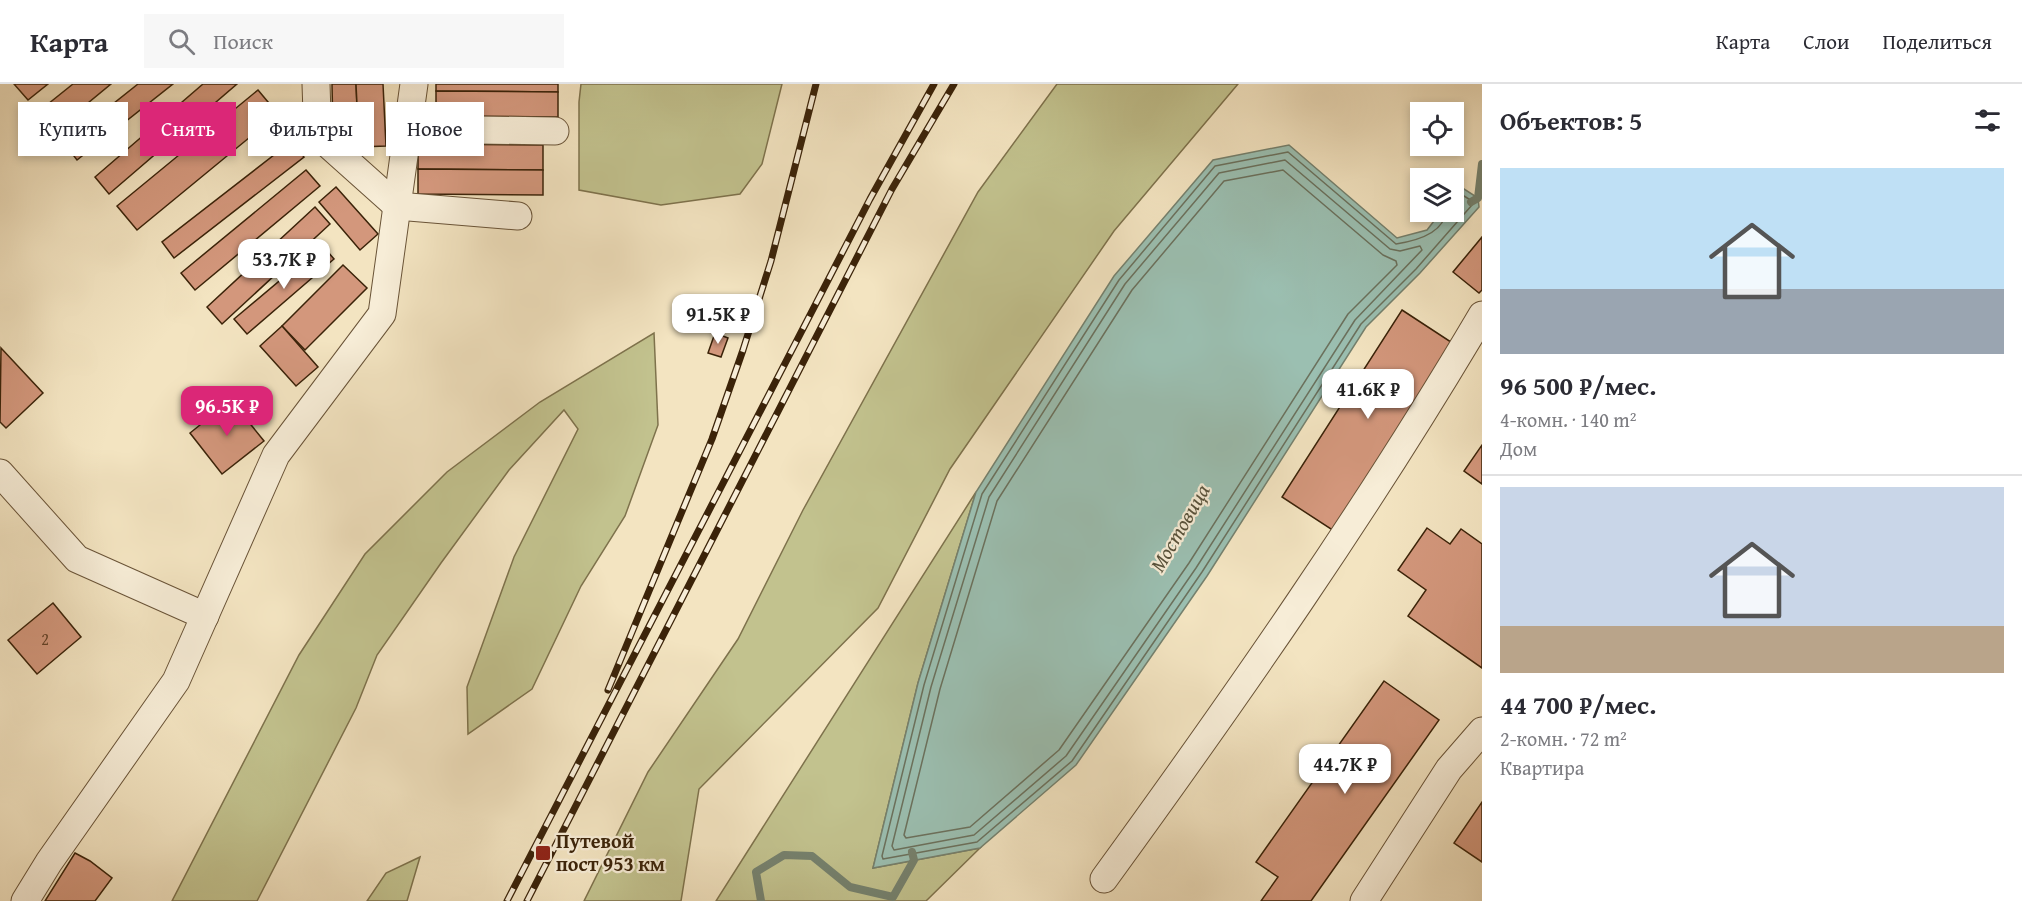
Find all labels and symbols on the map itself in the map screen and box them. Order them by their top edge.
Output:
pin: 53.7K ₽ [229,239,339,290]
pin: 91.5K ₽ [663,294,773,345]
pin: 41.6K ₽ [1313,369,1423,420]
pin: 96.5K ₽ [172,386,282,437]
water label: Мостовица [1142,478,1217,577]
house number: 2 [41,627,49,651]
pin: 44.7K ₽ [1290,744,1400,795]
place label: Путевой пост 953 км [556,826,665,878]
marker: Путевой пост 953 км [534,844,552,862]

